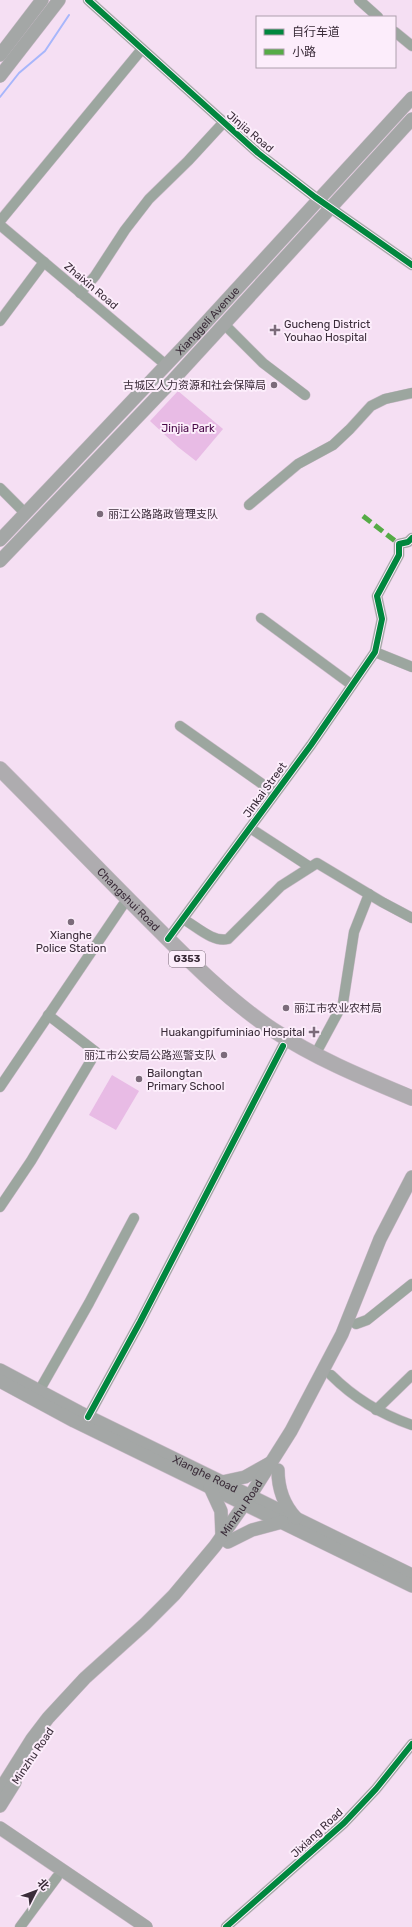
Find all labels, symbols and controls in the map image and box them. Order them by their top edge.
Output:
legend [256,16,396,68]
text: 自行车道 [292,25,340,39]
text: 小路 [292,45,316,59]
street label: Jinjia Road [224,109,276,155]
street label: Zhaixin Road [62,260,120,312]
street label: Xianggeli Avenue [173,284,242,357]
place label: Gucheng District Youhao Hospital [284,318,371,344]
marker: Gucheng District Youhao Hospital [269,324,281,336]
place label: 古城区人力资源和社会保障局 [123,379,266,392]
marker: 古城区人力资源和社会保障局 [269,380,279,390]
park label: Jinjia Park [161,422,215,435]
place label: 丽江公路路政管理支队 [108,508,218,521]
marker: 丽江公路路政管理支队 [95,509,105,519]
street label: Jinkai Street [241,759,290,820]
street label: Changshui Road [94,865,163,934]
marker: Xianghe Police Station [66,917,76,927]
place label: Xianghe Police Station [36,929,106,955]
road number: G353 [169,951,205,967]
place label: 丽江市农业农村局 [294,1002,382,1015]
marker: 丽江市农业农村局 [281,1003,291,1013]
place label: Huakangpifuminiao Hospital [161,1026,305,1039]
marker: Huakangpifuminiao Hospital [308,1026,320,1038]
place label: 丽江市公安局公路巡警支队 [84,1049,216,1062]
marker: 丽江市公安局公路巡警支队 [219,1050,229,1060]
place label: Bailongtan Primary School [147,1067,224,1093]
marker: Bailongtan Primary School [134,1074,144,1084]
street label: Xianghe Road [171,1452,240,1495]
street label: Minzhu Road [217,1477,265,1539]
street label: Minzhu Road [9,1725,57,1787]
street label: Jixiang Road [288,1806,346,1860]
north arrow [16,1871,56,1911]
text: 北 [35,1876,52,1893]

